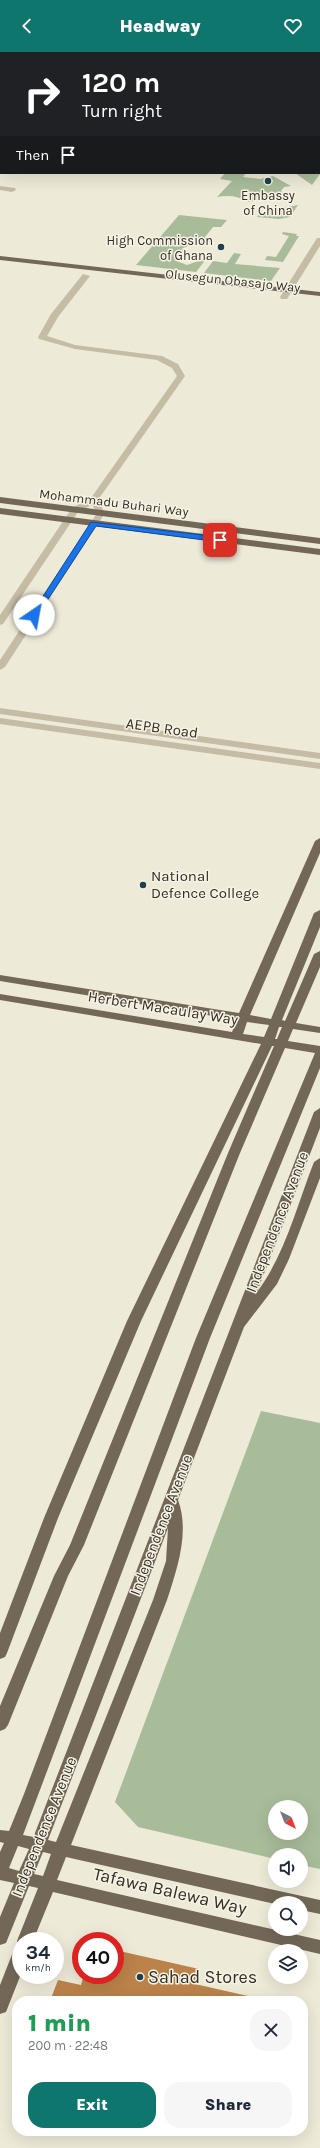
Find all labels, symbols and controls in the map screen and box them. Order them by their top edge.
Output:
icon: back [16,15,38,37]
text: Headway [119,15,201,37]
icon: heart [282,15,304,37]
text: 120 m [82,66,160,99]
icon: right [16,68,68,120]
text: Turn right [82,100,162,122]
icon: arrive [57,144,79,166]
text: Then [16,146,49,164]
marker: Embassy of China [263,176,273,186]
place label: Embassy of China [241,188,295,218]
place label: High Commission of Ghana [106,233,213,263]
marker: High Commission of Ghana [216,242,226,252]
street label: Olusegun Obasajo Way [165,266,301,295]
street label: Mohammadu Buhari Way [38,486,189,519]
pin [203,523,237,557]
icon: arrive [209,529,231,551]
position arrow [13,594,55,636]
street label: AEPB Road [125,714,199,742]
place label: National Defence College [151,867,259,902]
marker: National Defence College [138,880,148,890]
street label: Herbert Macaulay Way [87,987,239,1029]
street label: Independence Avenue [242,1149,312,1295]
street label: Independence Avenue [126,1452,196,1598]
street label: Independence Avenue [8,1754,80,1900]
north arrow [268,1800,308,1840]
map controls [268,1800,308,1984]
button: sound [268,1848,308,1888]
street label: Tafawa Balewa Way [91,1863,250,1920]
button: search [268,1896,308,1936]
speed limit sign: 40 [72,1932,124,1984]
text: 34 [26,1941,50,1964]
button: layers [268,1944,308,1984]
text: km/h [25,1962,51,1974]
place label: Sahad Stores [148,1966,257,1988]
marker: Sahad Stores [135,1972,145,1982]
text: 1 min [28,2009,91,2037]
button: close [250,2009,292,2051]
text: 200 m · 22:48 [28,2038,108,2053]
button: Exit [28,2082,156,2128]
button: Share [164,2082,292,2128]

